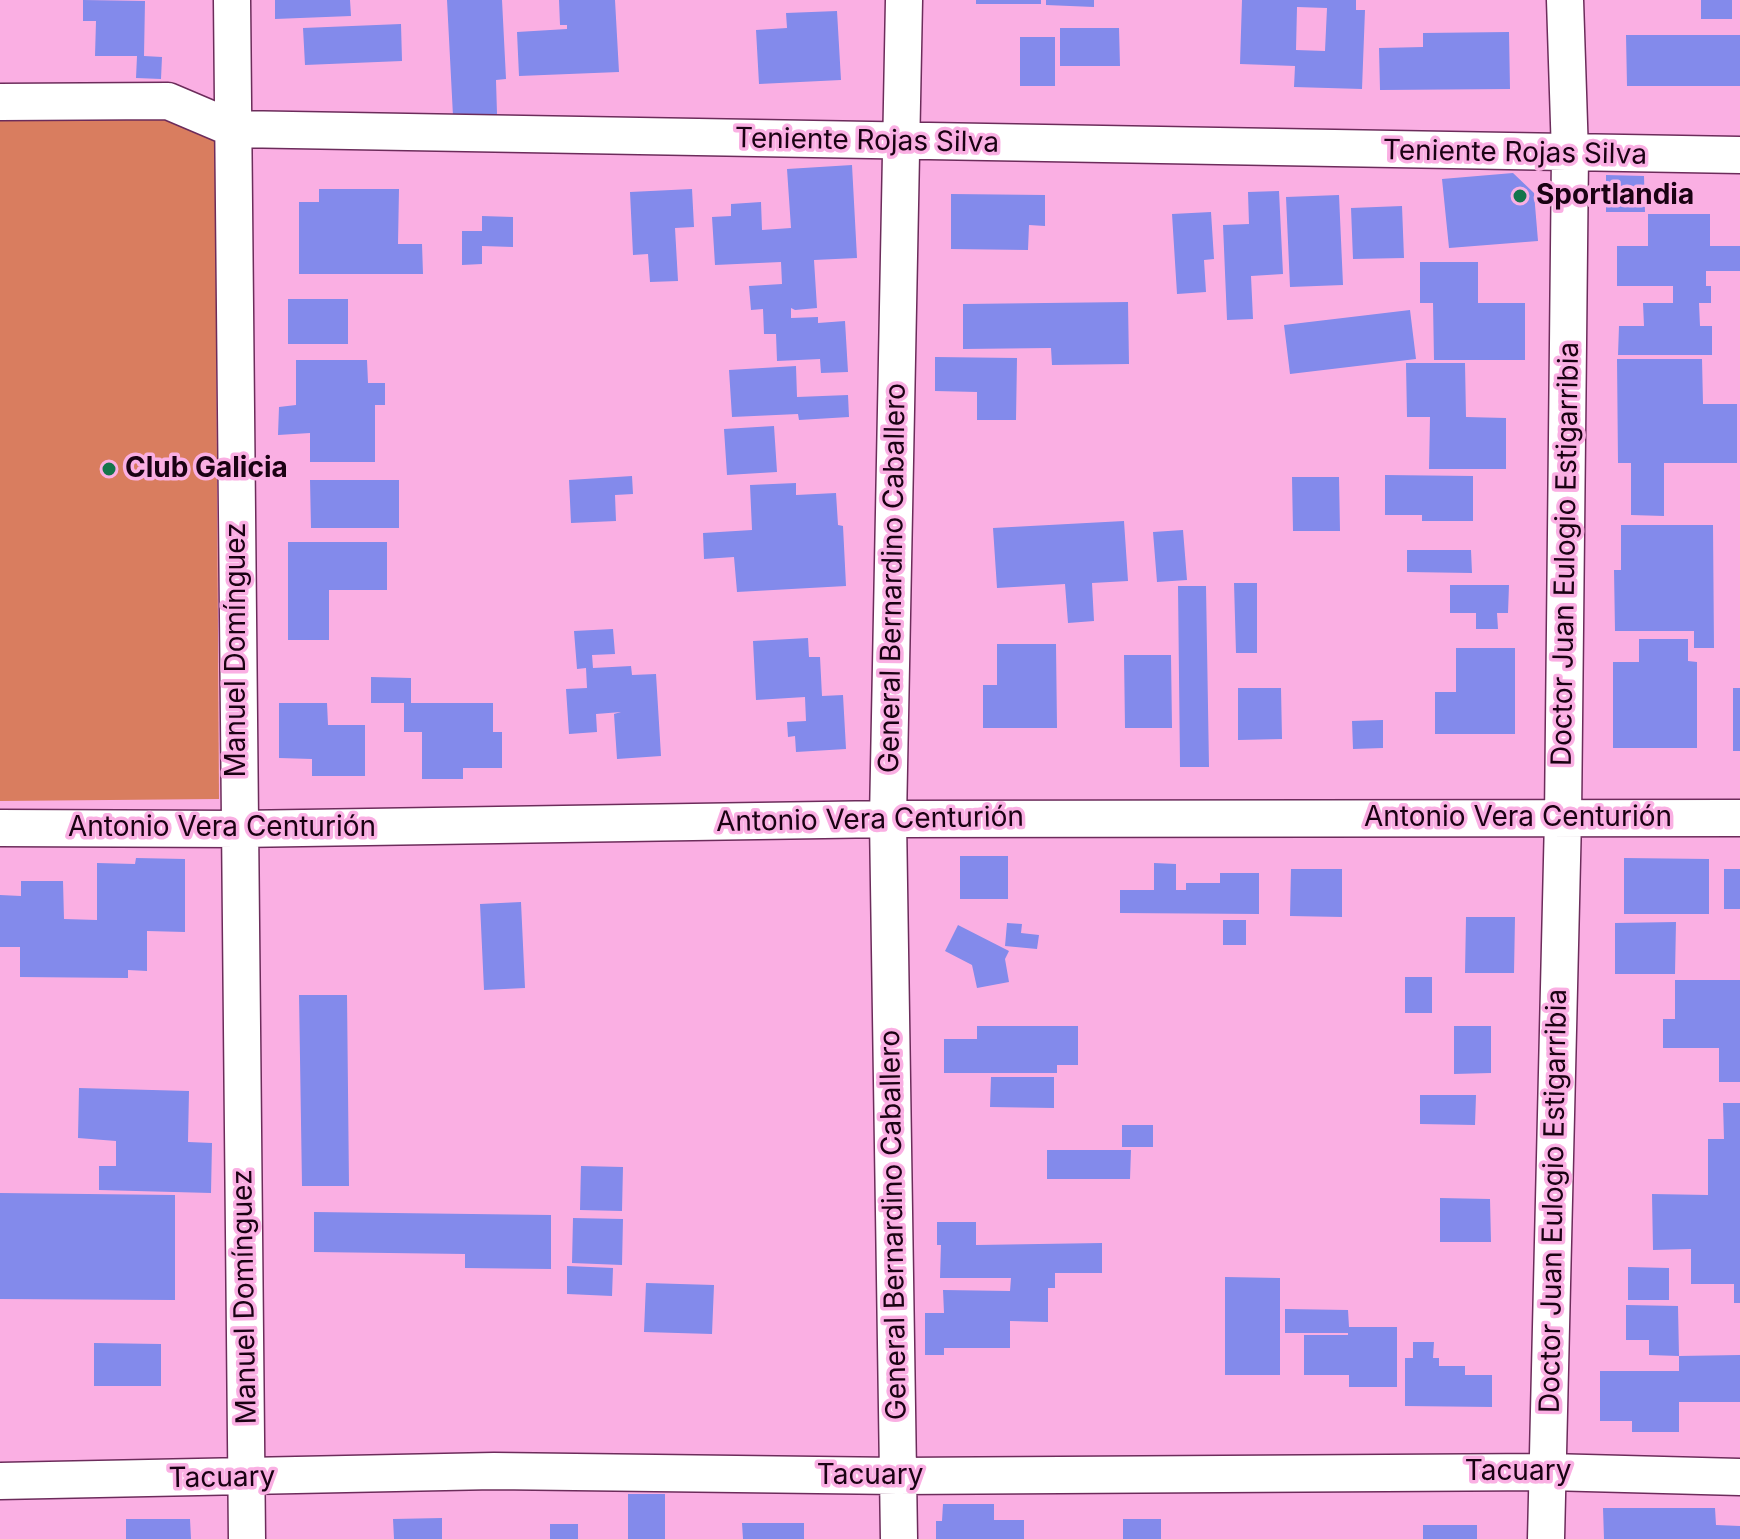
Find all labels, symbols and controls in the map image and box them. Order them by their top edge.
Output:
street label: Teniente Rojas Silva [735,122,999,160]
street label: Teniente Rojas Silva [1383,134,1647,172]
place label: Sportlandia [1536,179,1694,213]
marker: Sportlandia [1511,187,1529,205]
street label: Doctor Juan Eulogio Estigarribia [1546,342,1586,766]
street label: General Bernardino Caballero [873,383,913,773]
place label: Club Galicia [125,452,288,486]
marker: Club Galicia [100,460,118,478]
street label: Manuel Domínguez [220,522,254,778]
street label: Antonio Vera Centurión [716,801,1024,839]
street label: Antonio Vera Centurión [1364,801,1672,835]
street label: Antonio Vera Centurión [68,811,376,845]
street label: Doctor Juan Eulogio Estigarribia [1534,989,1574,1413]
street label: General Bernardino Caballero [874,1030,914,1420]
street label: Manuel Domínguez [226,1169,264,1425]
street label: Tacuary [1465,1455,1571,1489]
street label: Tacuary [817,1459,923,1493]
street label: Tacuary [168,1460,276,1496]

